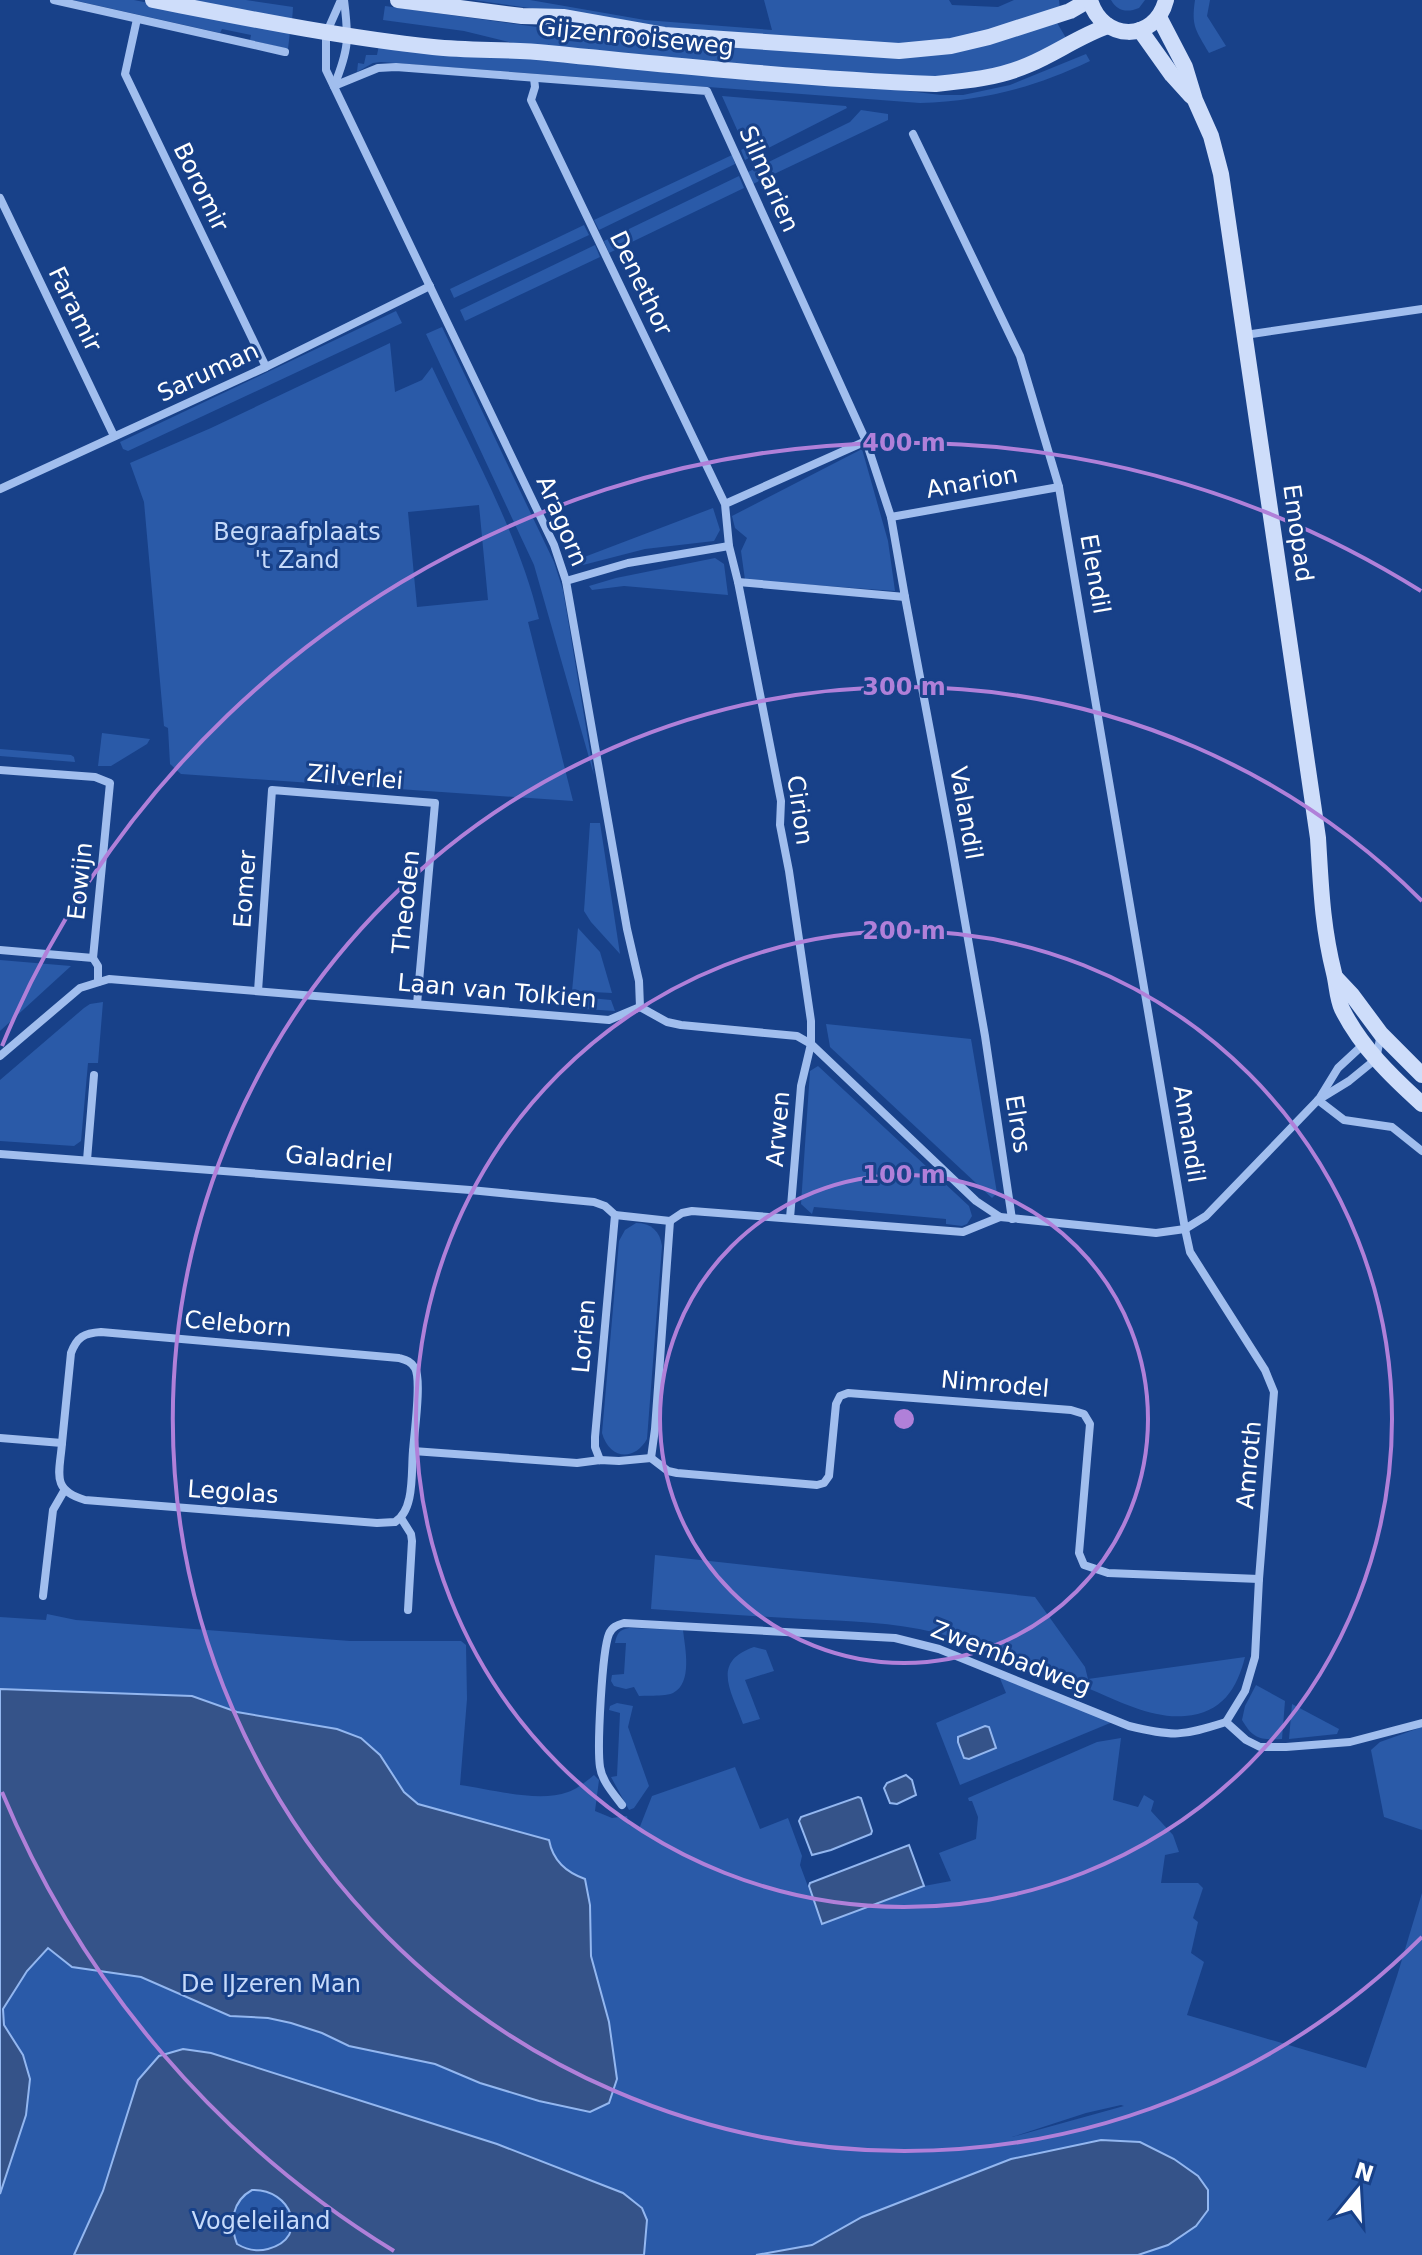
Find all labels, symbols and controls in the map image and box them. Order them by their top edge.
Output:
street label: Gijzenrooiseweg [537,13,735,61]
street label: Silmarien [733,122,805,236]
street label: Boromir [168,138,234,236]
street label: Denethor [604,226,678,340]
street label: Faramir [43,262,108,356]
street label: Saruman [153,336,263,408]
text: 400 m [862,429,946,457]
street label: Anarion [924,460,1020,504]
street label: Aragorn [530,472,594,570]
street label: Emopad [1277,482,1319,584]
park label: Begraafplaats 't Zand [213,518,381,574]
street label: Elendil [1074,532,1116,616]
text: 300 m [862,673,946,701]
street label: Zilverlei [306,759,404,795]
street label: Valandil [944,764,988,862]
street label: Cirion [781,773,819,847]
street label: Eowijn [62,841,98,921]
street label: Eomer [228,849,262,929]
street label: Theoden [387,849,425,956]
text: 200 m [862,917,946,945]
street label: Laan van Tolkien [396,968,598,1014]
street label: Amandil [1167,1083,1211,1185]
street label: Arwen [761,1090,795,1168]
street label: Elros [1000,1093,1036,1155]
street label: Galadriel [284,1140,394,1178]
text: 100 m [862,1161,946,1189]
street label: Lorien [567,1298,601,1374]
street label: Celeborn [183,1305,293,1343]
street label: Nimrodel [940,1365,1050,1403]
centre of rings [890,1405,918,1433]
street label: Amroth [1231,1420,1267,1510]
street label: Legolas [186,1475,280,1509]
street label: Zwembadweg [927,1615,1095,1701]
park label: De IJzeren Man [181,1970,361,1998]
north arrow [1318,2151,1398,2231]
text: N [1351,2158,1377,2187]
park label: Vogeleiland [191,2207,331,2235]

